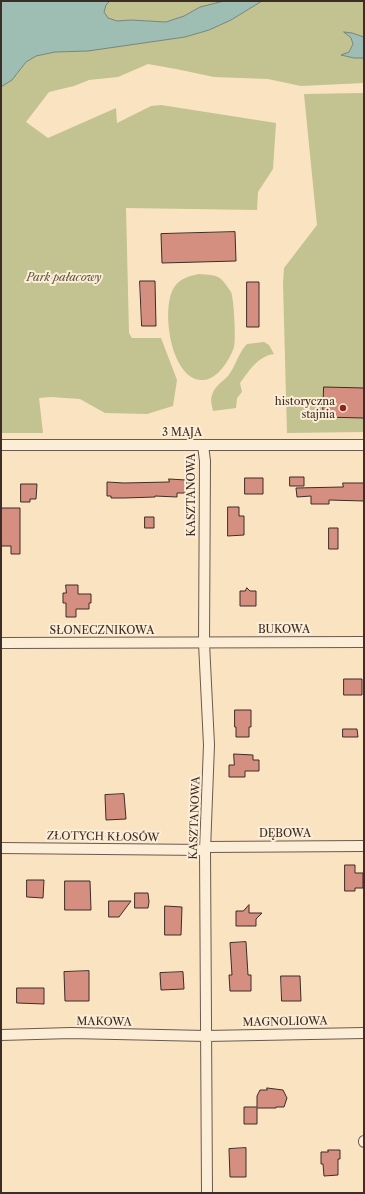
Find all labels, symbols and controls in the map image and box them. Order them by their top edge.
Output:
park label: Park pałacowy [26,271,102,285]
place label: historyczna stajnia [275,395,335,421]
marker: historyczna stajnia [338,403,348,413]
street label: 3 MAJA [162,426,202,440]
street label: KASZTANOWA [185,453,199,537]
street label: BUKOWA [258,623,310,637]
street label: SŁONECZNIKOWA [50,624,154,638]
street label: KASZTANOWA [187,776,203,860]
street label: DĘBOWA [259,827,311,841]
street label: ZŁOTYCH KŁOSÓW [47,829,159,845]
street label: MAKOWA [76,1015,132,1029]
street label: MAGNOLIOWA [242,1015,328,1029]

